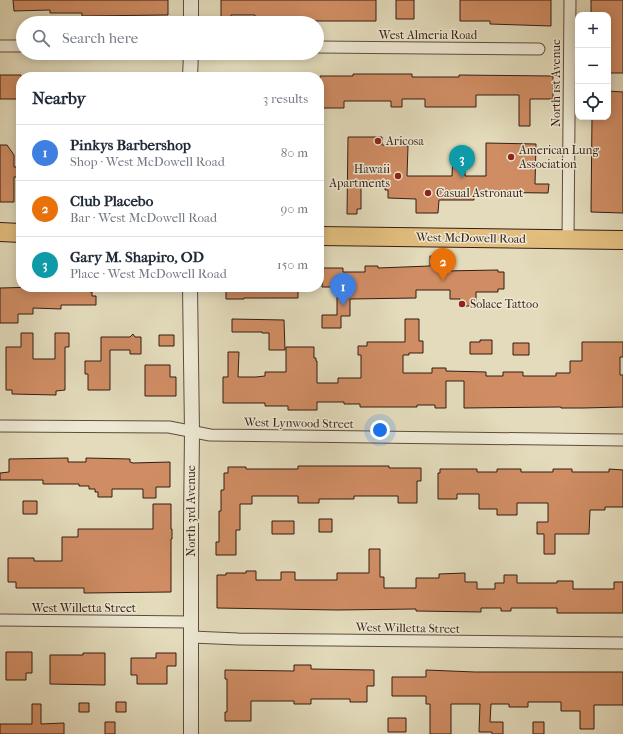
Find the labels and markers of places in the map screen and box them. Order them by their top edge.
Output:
place label: Aricosa [385,134,424,148]
marker: Aricosa [373,136,383,146]
place label: American Lung Association [518,143,600,171]
pin: 3 [449,145,475,178]
marker: American Lung Association [506,152,516,162]
place label: Hawaii Apartments [328,162,391,190]
marker: Hawaii Apartments [393,171,403,181]
place label: Casual Astronaut [436,186,524,200]
marker: Casual Astronaut [423,188,433,198]
pin: 2 [430,248,456,281]
pin: 1 [330,273,356,306]
place label: Solace Tattoo [470,297,538,311]
marker: Solace Tattoo [457,299,467,309]

